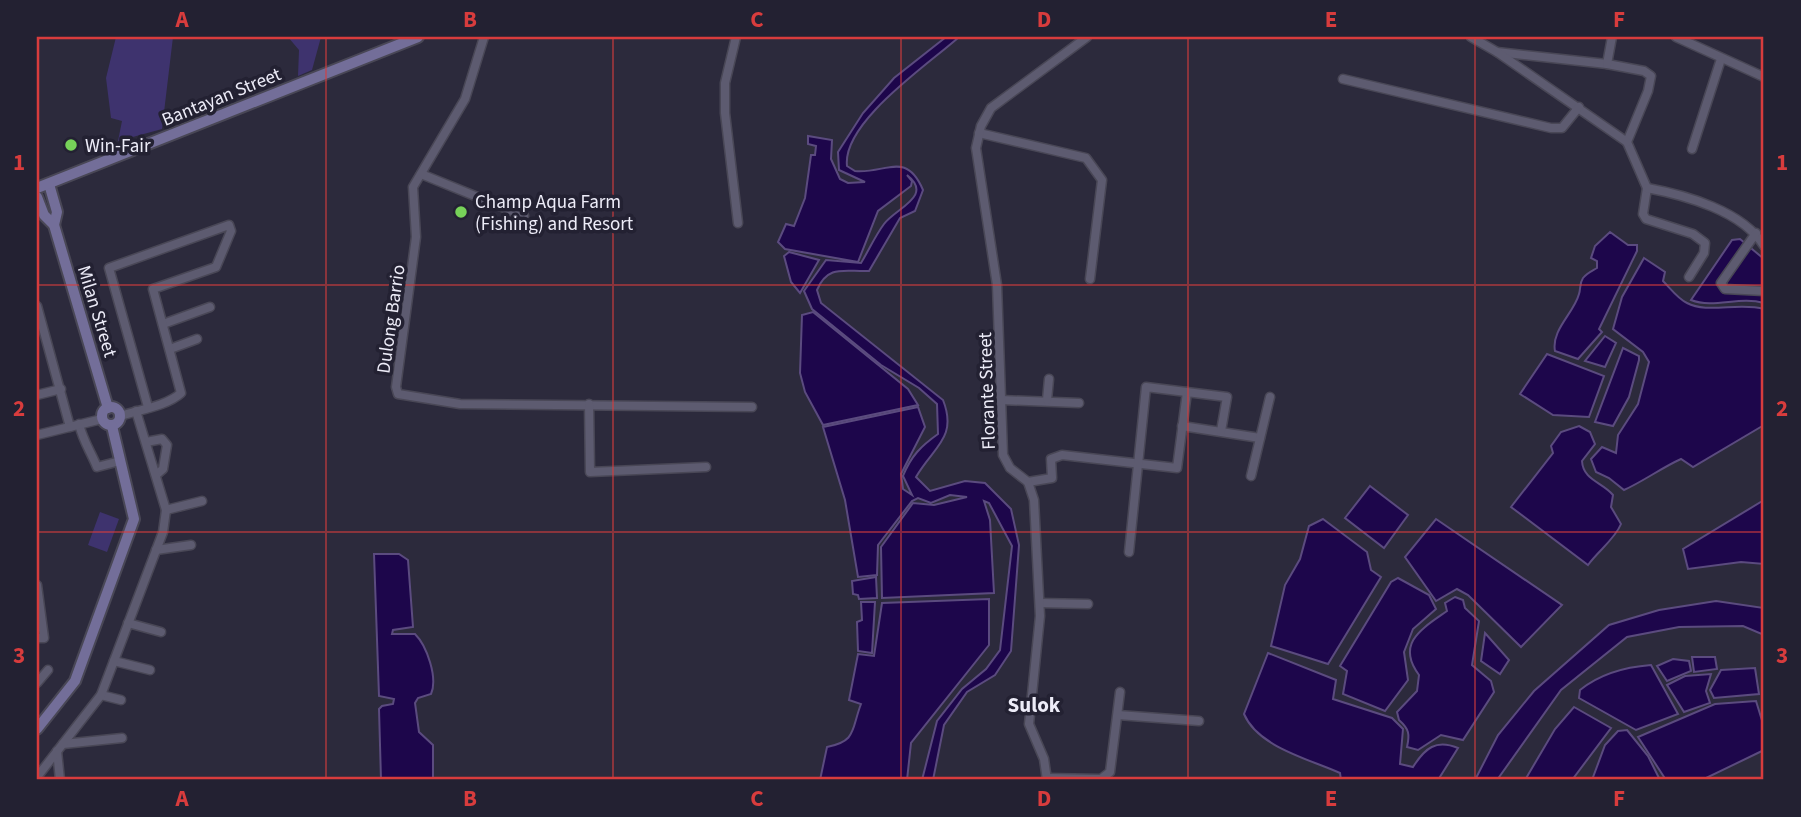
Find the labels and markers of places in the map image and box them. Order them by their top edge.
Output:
place label: Win-Fair [85,133,151,160]
marker: Win-Fair [63,137,79,153]
place label: Champ Aqua Farm (Fishing) and Resort [475,189,634,238]
marker: Champ Aqua Farm (Fishing) and Resort [453,204,469,220]

